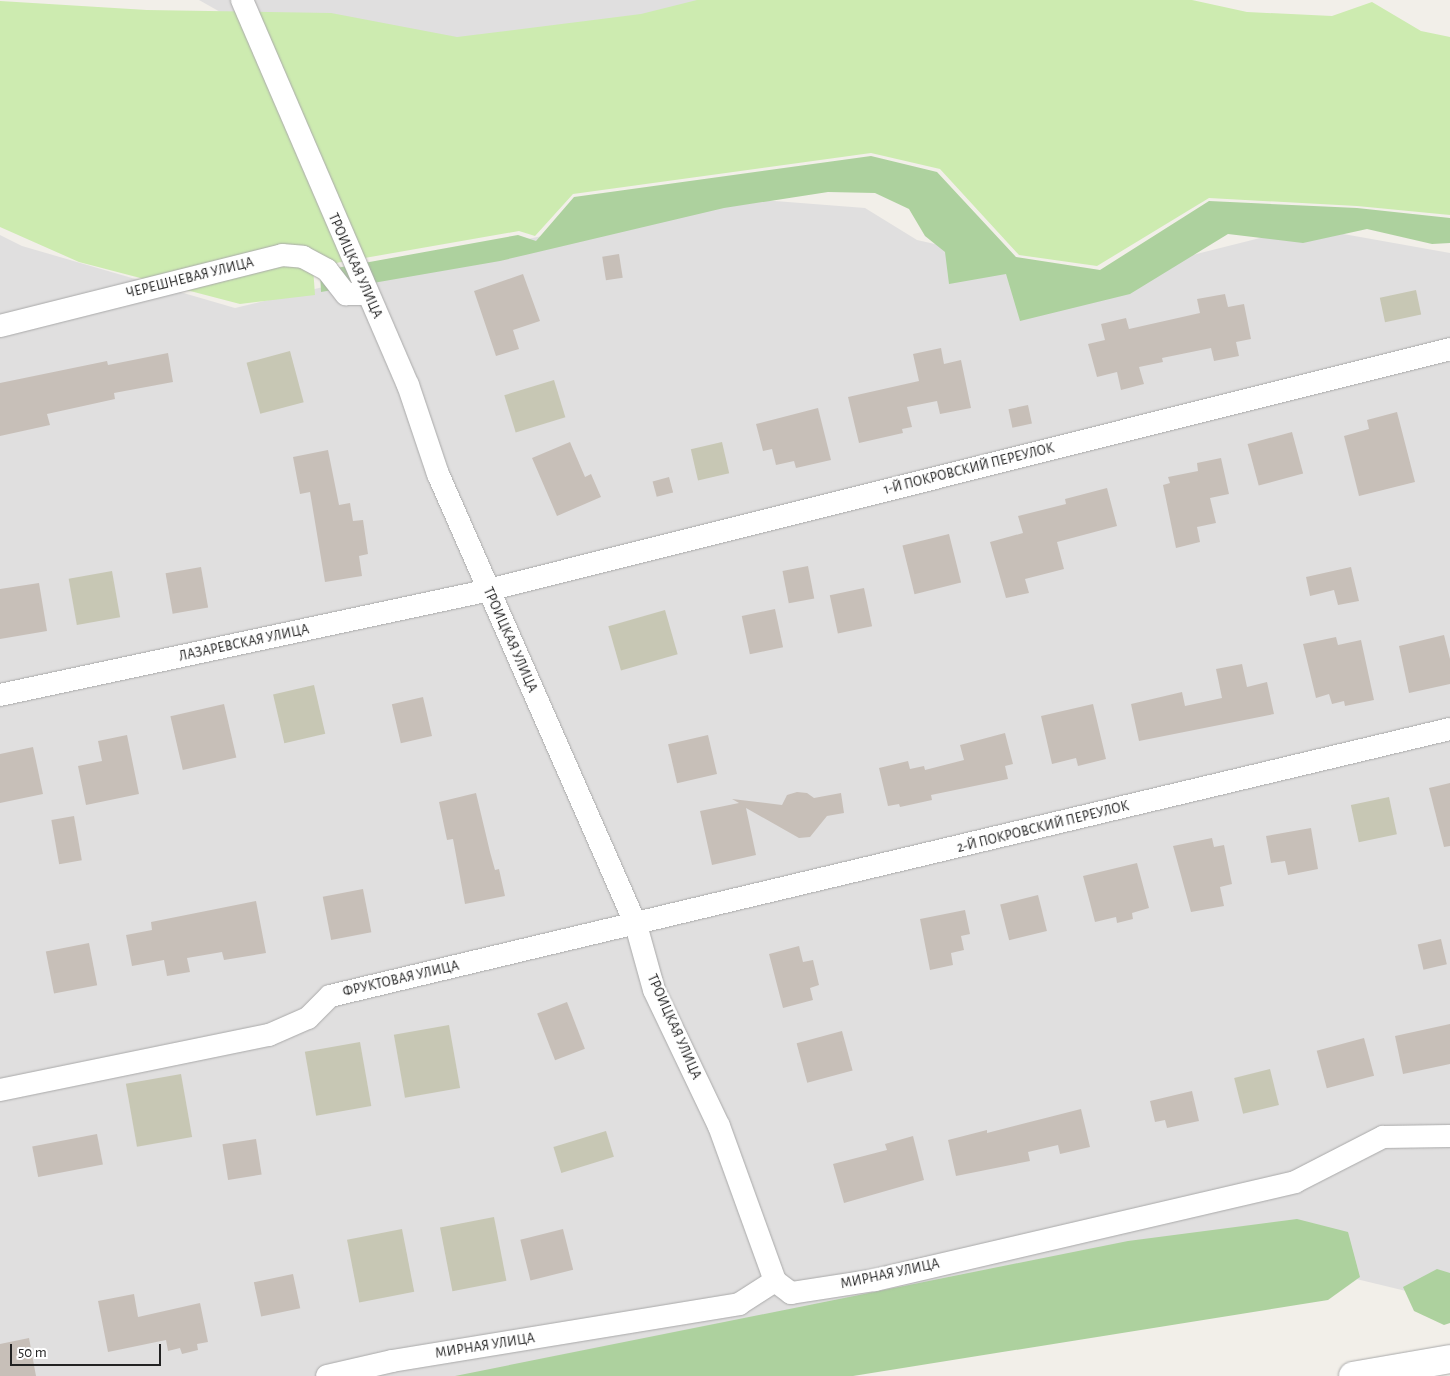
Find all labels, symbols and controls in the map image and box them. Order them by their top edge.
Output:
street label: ТРОИЦКАЯ УЛИЦА [324,211,386,321]
street label: ЧЕРЕШНЕВАЯ УЛИЦА [125,254,255,302]
street label: 1-Й ПОКРОВСКИЙ ПЕРЕУЛОК [882,440,1056,498]
street label: ТРОИЦКАЯ УЛИЦА [479,585,541,695]
street label: ЛАЗАРЕВСКАЯ УЛИЦА [177,621,311,665]
street label: 2-Й ПОКРОВСКИЙ ПЕРЕУЛОК [955,797,1131,857]
street label: ФРУКТОВАЯ УЛИЦА [341,957,461,1001]
street label: ТРОИЦКАЯ УЛИЦА [643,972,705,1082]
street label: МИРНАЯ УЛИЦА [839,1255,941,1293]
street label: МИРНАЯ УЛИЦА [434,1330,536,1362]
scale bar [12,1334,164,1366]
text: 50 m [18,1345,47,1360]

